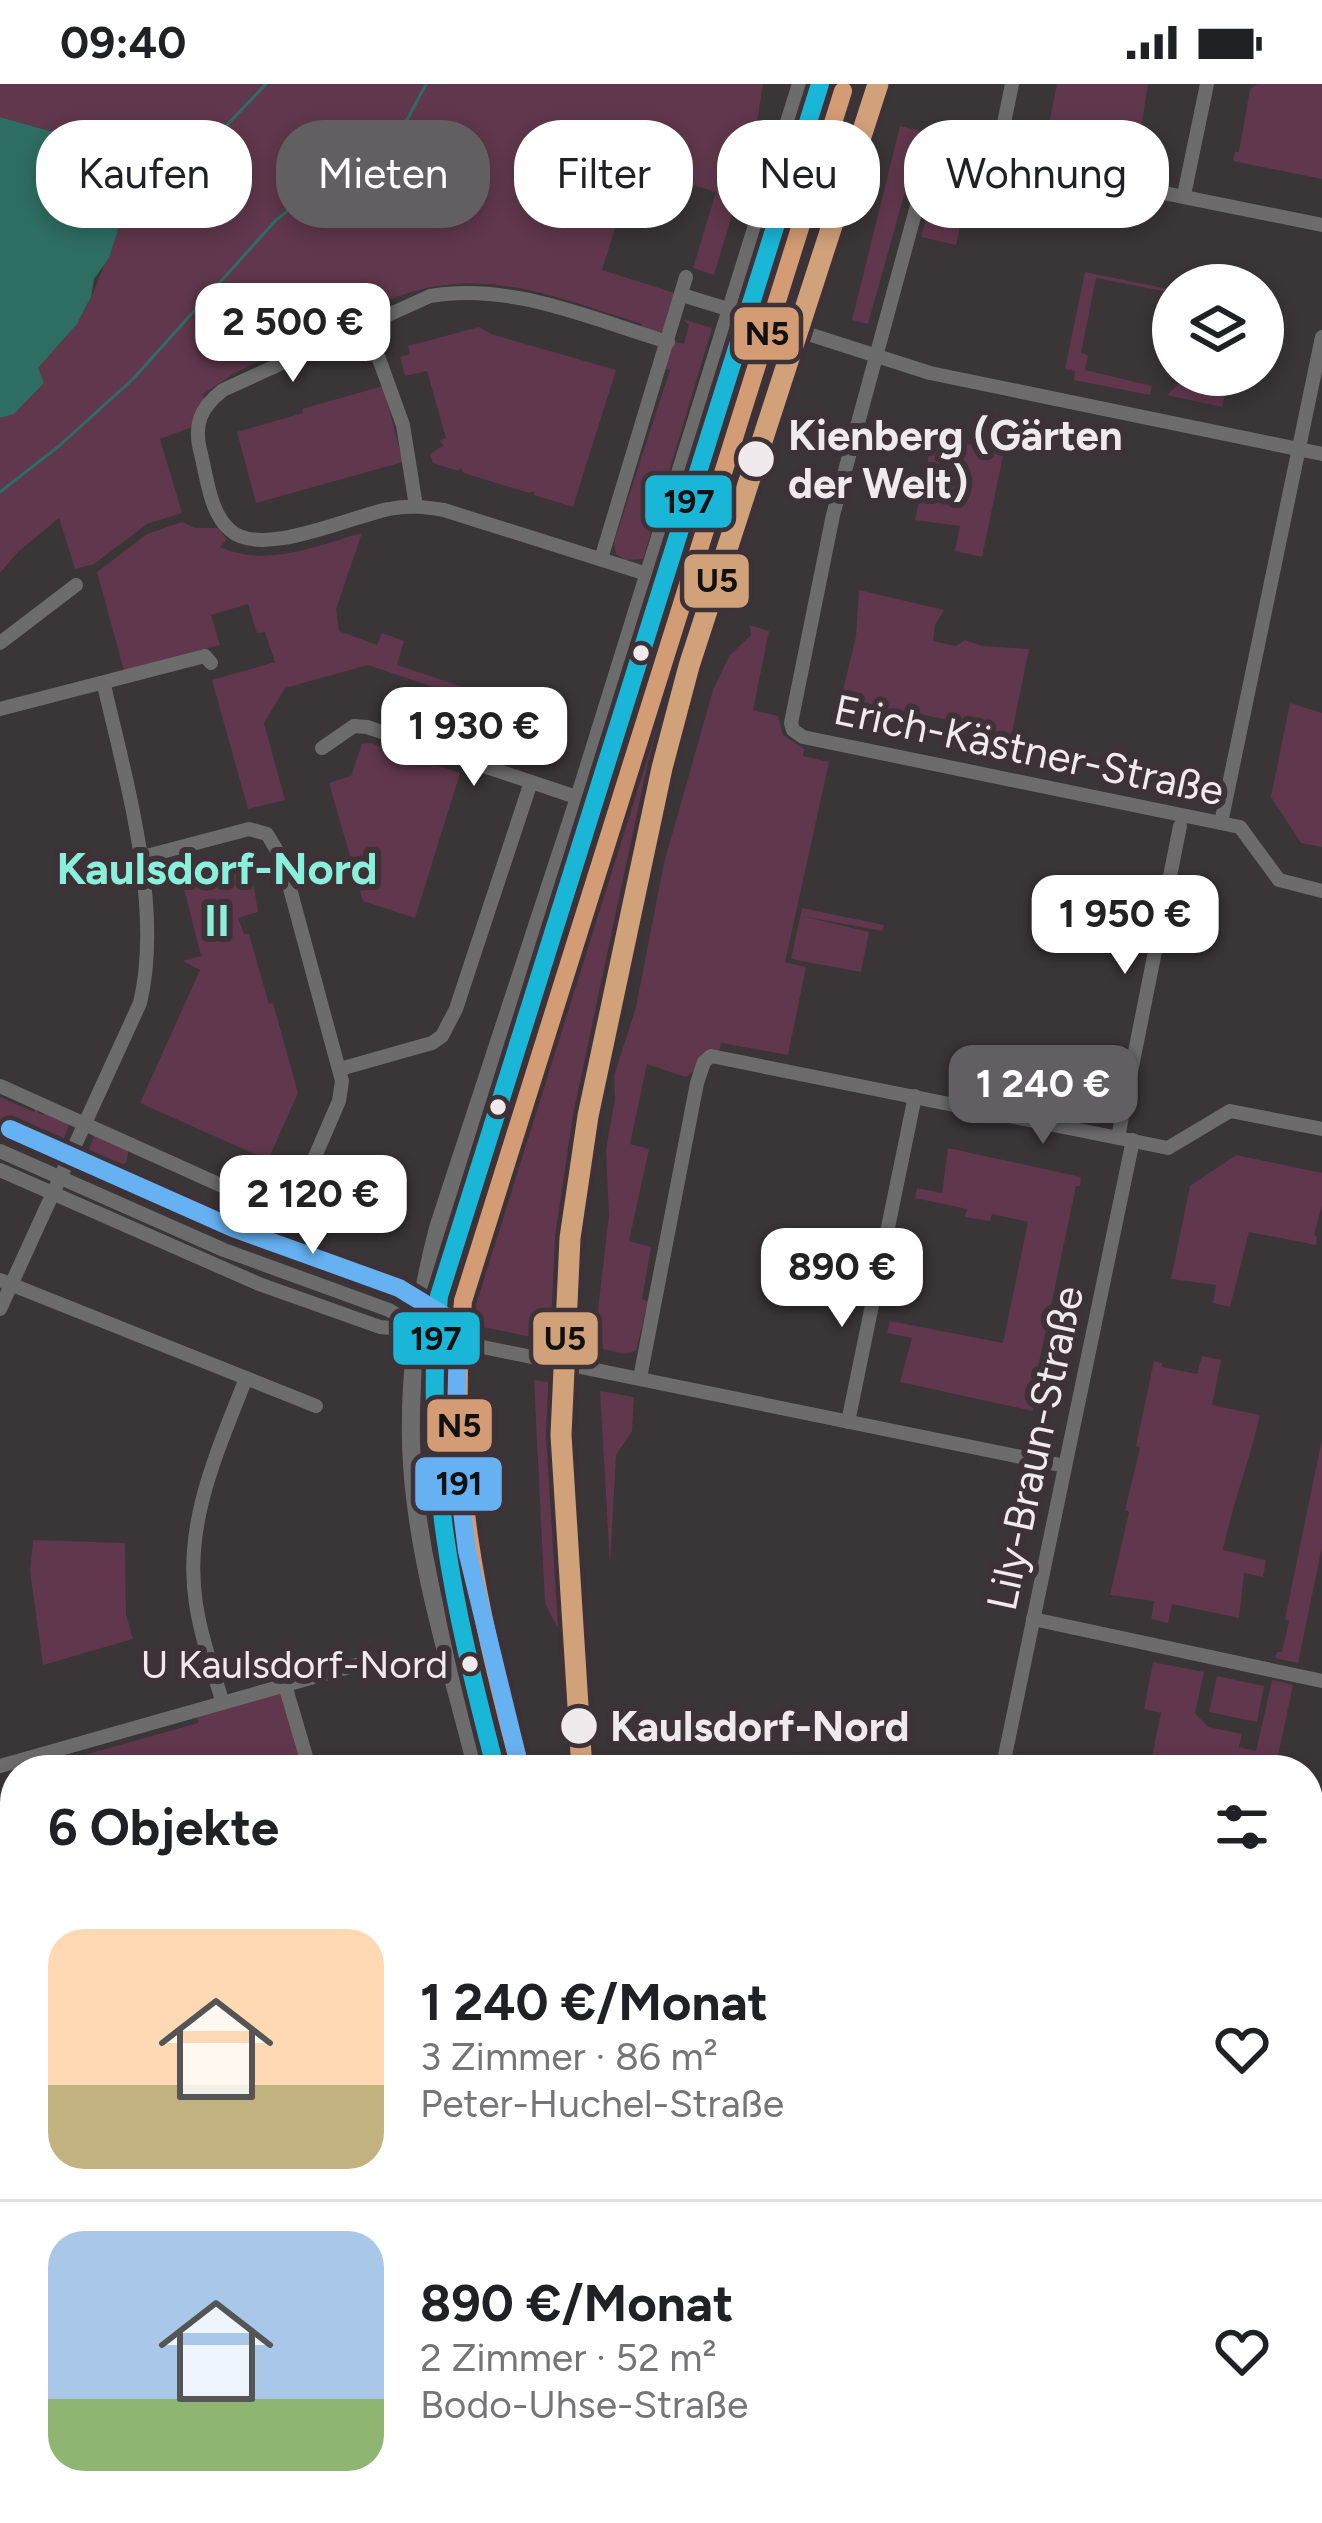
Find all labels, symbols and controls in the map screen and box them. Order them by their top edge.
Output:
text: 09:40 [60,15,186,69]
chip: Kaufen [36,120,252,228]
chip: Mieten [276,120,490,228]
chip: Filter [514,120,693,228]
chip: Neu [717,120,880,228]
chip: Wohnung [904,120,1169,228]
map controls [1152,264,1284,396]
button: layers [1152,264,1284,396]
pin: 2 500 € [182,283,404,385]
text: 2 500 € [222,298,364,345]
line badge: N5 [732,305,801,362]
text: N5 [745,314,789,353]
place label: Kienberg (Gärten der Welt) [788,410,1123,509]
marker: Kienberg (Gärten der Welt) [735,438,777,480]
line badge: 197 [643,473,734,530]
text: 197 [663,482,715,521]
line badge: U5 [682,552,751,610]
text: U5 [696,561,738,600]
unlabelled marker [630,642,652,664]
street label: Erich-Kästner-Straße [830,684,1228,816]
pin: 1 930 € [363,687,585,789]
text: 1 930 € [408,702,540,749]
district label: Kaulsdorf-Nord II [57,841,378,947]
pin: 1 950 € [1014,875,1236,977]
text: 1 950 € [1059,890,1191,937]
pin: 1 240 € [932,1045,1154,1147]
text: 1 240 € [976,1060,1110,1107]
unlabelled marker [487,1096,509,1118]
pin: 2 120 € [202,1155,424,1257]
text: 2 120 € [247,1170,379,1217]
pin: 890 € [758,1228,926,1330]
text: 890 € [788,1243,896,1290]
street label: Lily-Braun-Straße [976,1281,1094,1615]
line badge: 197 [391,1310,482,1367]
line badge: U5 [531,1310,600,1367]
text: 197 [410,1319,462,1358]
text: U5 [544,1319,586,1358]
line badge: N5 [425,1397,494,1454]
text: N5 [437,1406,481,1445]
line badge: 191 [413,1455,504,1513]
text: 191 [436,1464,483,1503]
place label: U Kaulsdorf-Nord [141,1641,448,1688]
marker: U Kaulsdorf-Nord [459,1653,481,1675]
place label: Kaulsdorf-Nord [610,1701,910,1752]
marker: Kaulsdorf-Nord [558,1705,600,1747]
icon: filters [1209,1794,1275,1860]
text: 6 Objekte [48,1797,279,1858]
text: 1 240 €/Monat [420,1972,768,2033]
icon: home [144,1977,288,2121]
icon: heart [1209,2016,1275,2082]
text: 3 Zimmer · 86 m² [420,2033,718,2080]
text: Peter-Huchel-Straße [420,2080,784,2127]
text: 890 €/Monat [420,2273,733,2334]
icon: home [144,2279,288,2423]
icon: heart [1209,2318,1275,2384]
text: 2 Zimmer · 52 m² [420,2334,717,2381]
text: Bodo-Uhse-Straße [420,2381,748,2428]

